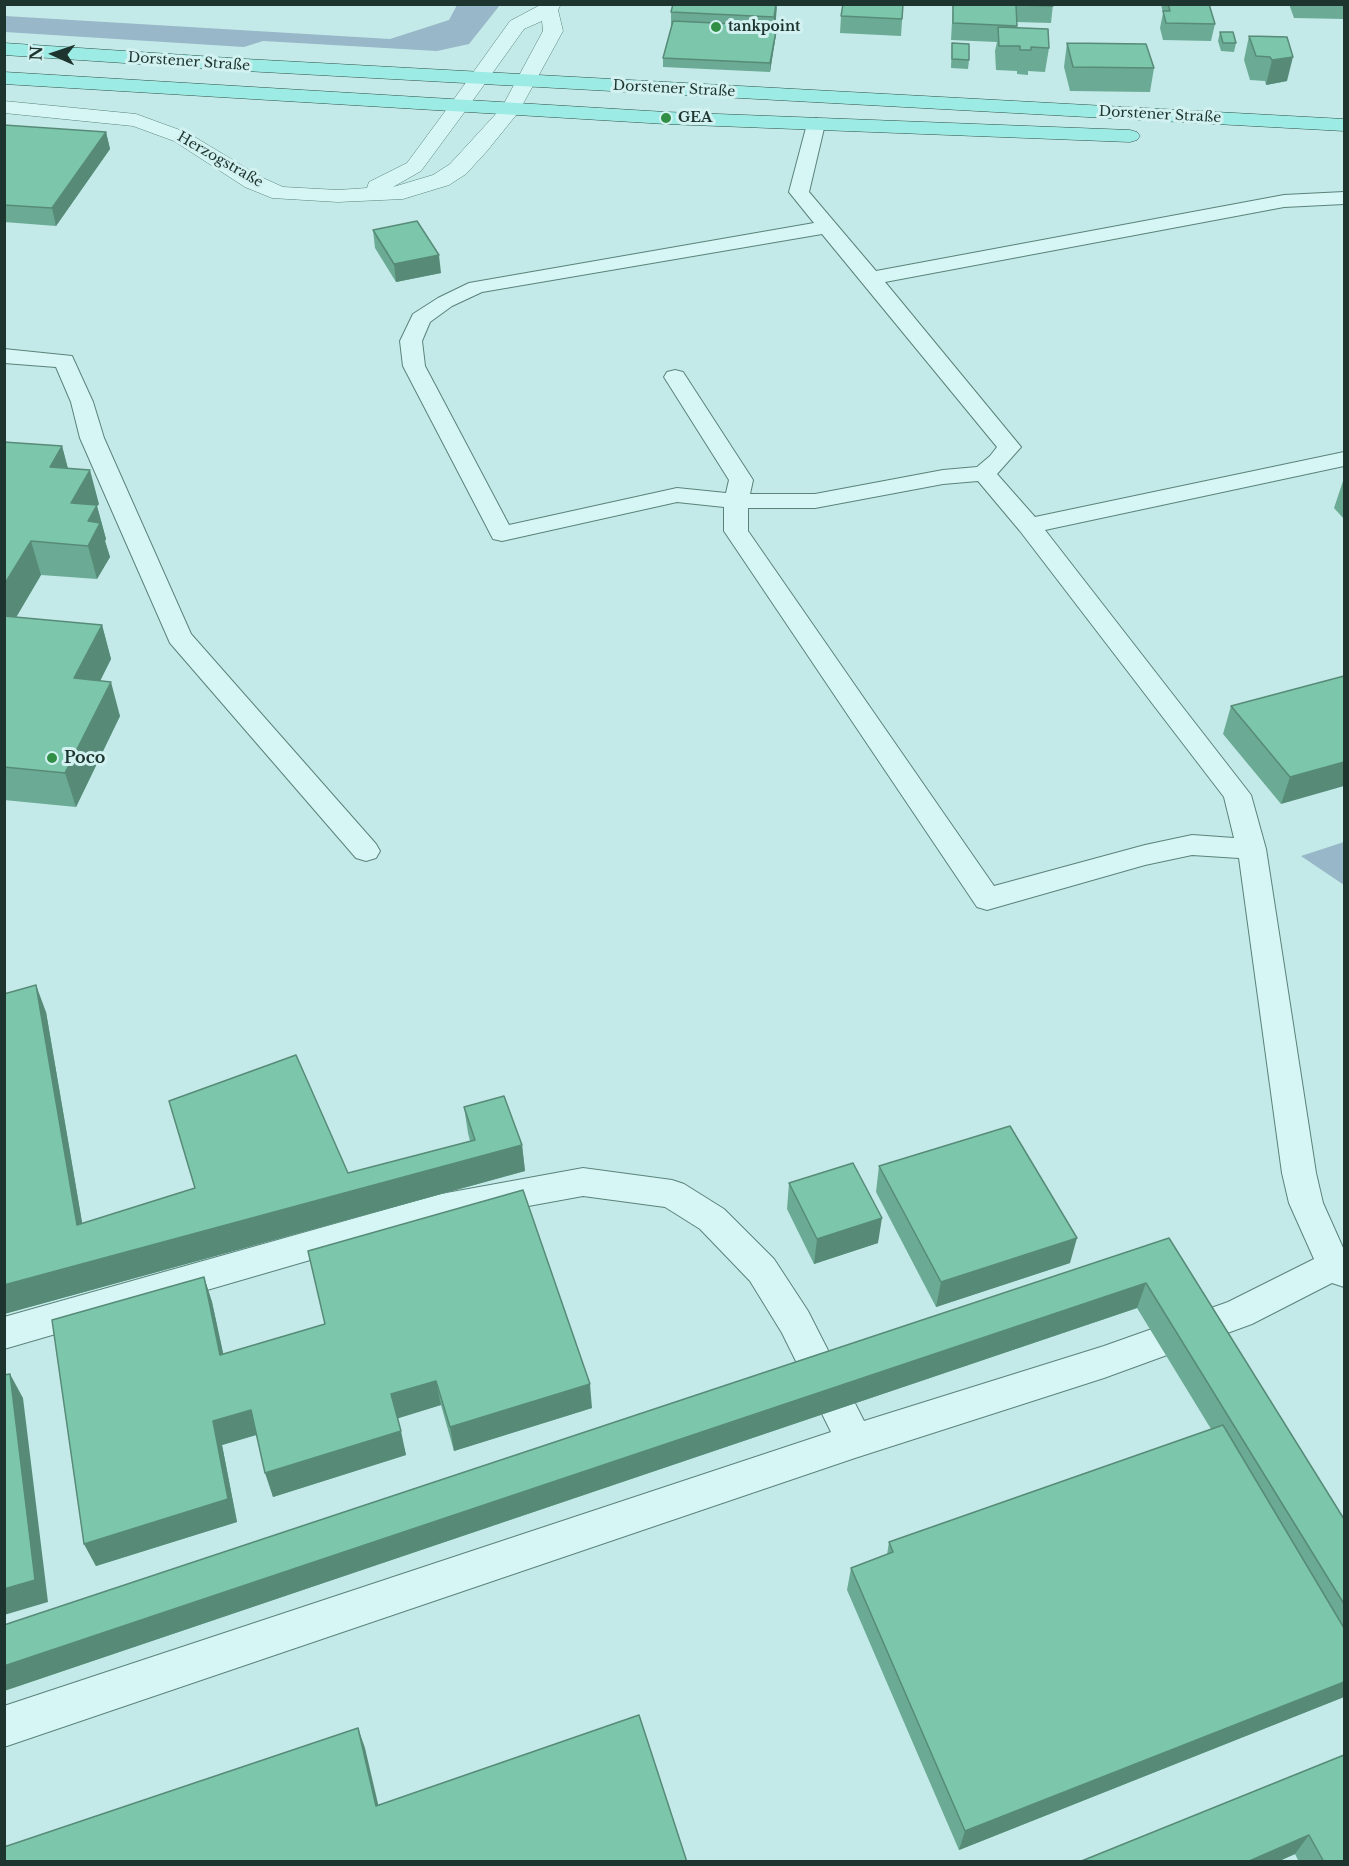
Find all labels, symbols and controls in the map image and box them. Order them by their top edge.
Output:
place label: tankpoint [728,19,800,35]
marker: tankpoint [709,20,723,34]
north arrow [24,24,84,84]
text: N [26,45,46,61]
street label: Dorstener Straße [127,49,251,75]
street label: Dorstener Straße [612,77,736,101]
street label: Dorstener Straße [1098,103,1222,127]
place label: GEA [678,110,712,126]
marker: GEA [659,111,673,125]
street label: Herzogstraße [174,129,266,191]
place label: Poco [64,748,105,768]
marker: Poco [45,751,59,765]

